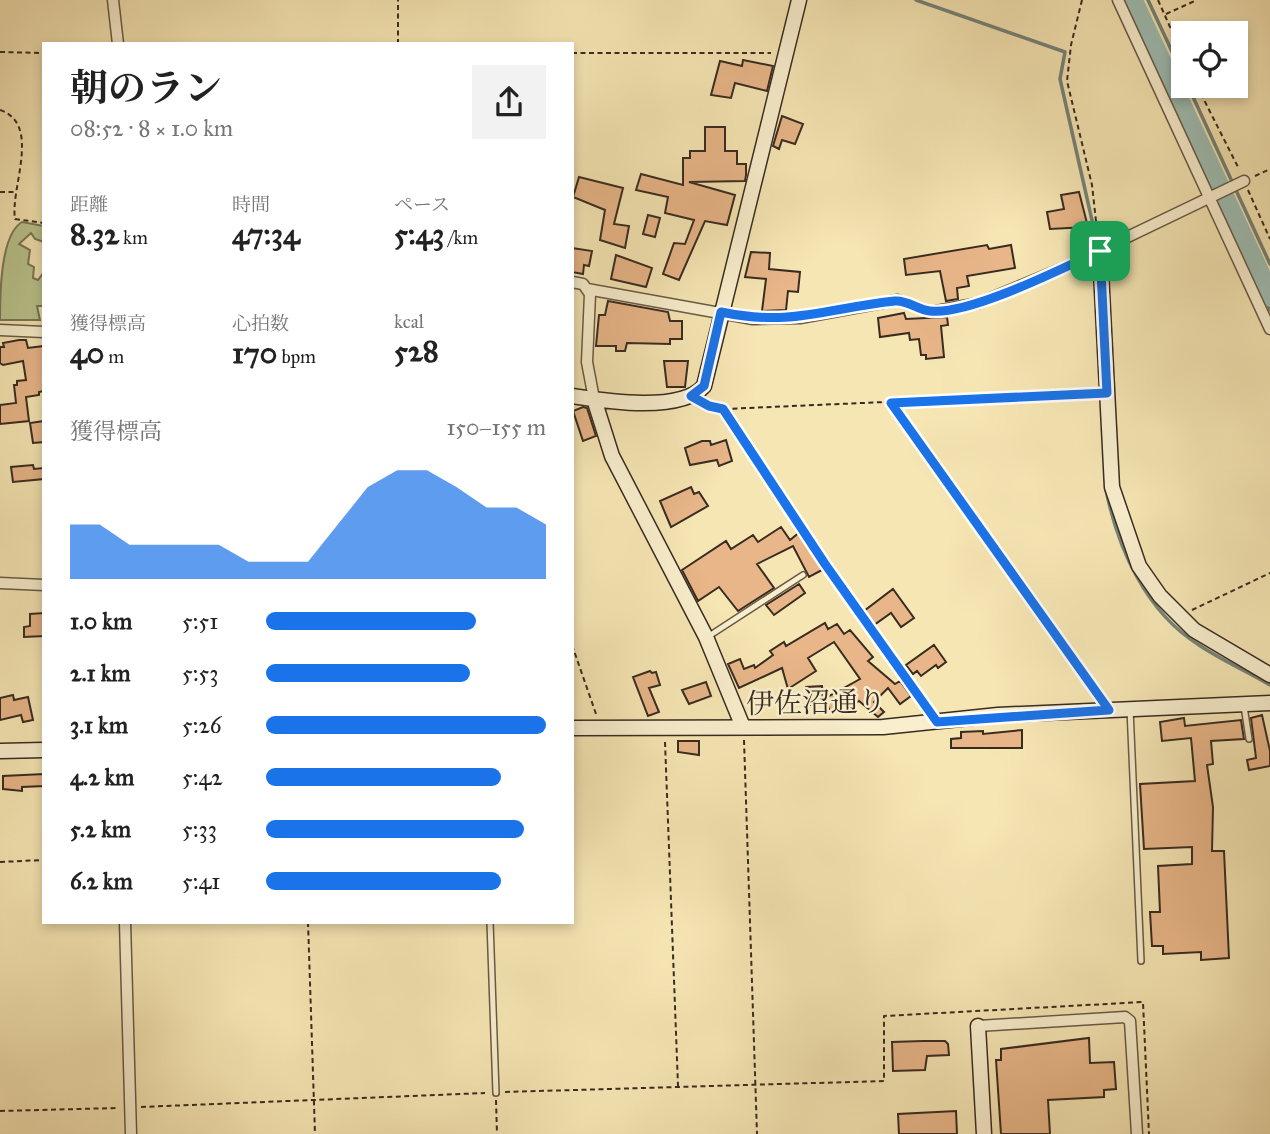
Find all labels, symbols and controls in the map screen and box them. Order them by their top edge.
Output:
map controls [1171,21,1248,98]
button: locate [1171,21,1248,98]
text: 朝のラン [70,65,222,111]
button: share [472,65,546,139]
text: 08:52 · 8 × 1.0 km [70,114,233,142]
text: 距離 [70,193,108,216]
text: 時間 [232,193,270,216]
text: ペース [394,193,450,216]
text: 8.32 [70,216,119,252]
text: 47:34 [232,216,300,252]
text: 5:43 [394,216,444,252]
pin [1070,221,1130,281]
text: km [119,226,148,249]
text: /km [444,226,478,249]
icon: arrive [1081,232,1119,270]
text: kcal [394,310,424,333]
text: 獲得標高 [70,312,146,335]
text: 心拍数 [232,312,289,335]
text: 528 [394,333,439,369]
text: 40 [70,335,104,371]
text: 170 [232,335,277,371]
text: m [104,345,124,368]
text: bpm [277,345,316,368]
text: 150–155 m [446,413,546,441]
text: 獲得標高 [70,417,162,445]
text: 1.0 km [70,607,132,635]
text: 5:51 [182,607,218,635]
text: 2.1 km [70,659,131,687]
text: 5:53 [182,659,218,687]
street label: 伊佐沼通り [746,684,886,721]
text: 3.1 km [70,711,128,739]
text: 5:26 [182,711,222,739]
text: 4.2 km [70,763,134,791]
text: 5:42 [182,763,223,791]
text: 5.2 km [70,815,131,843]
text: 5:33 [182,815,217,843]
text: 6.2 km [70,867,133,895]
text: 5:41 [182,867,220,895]

